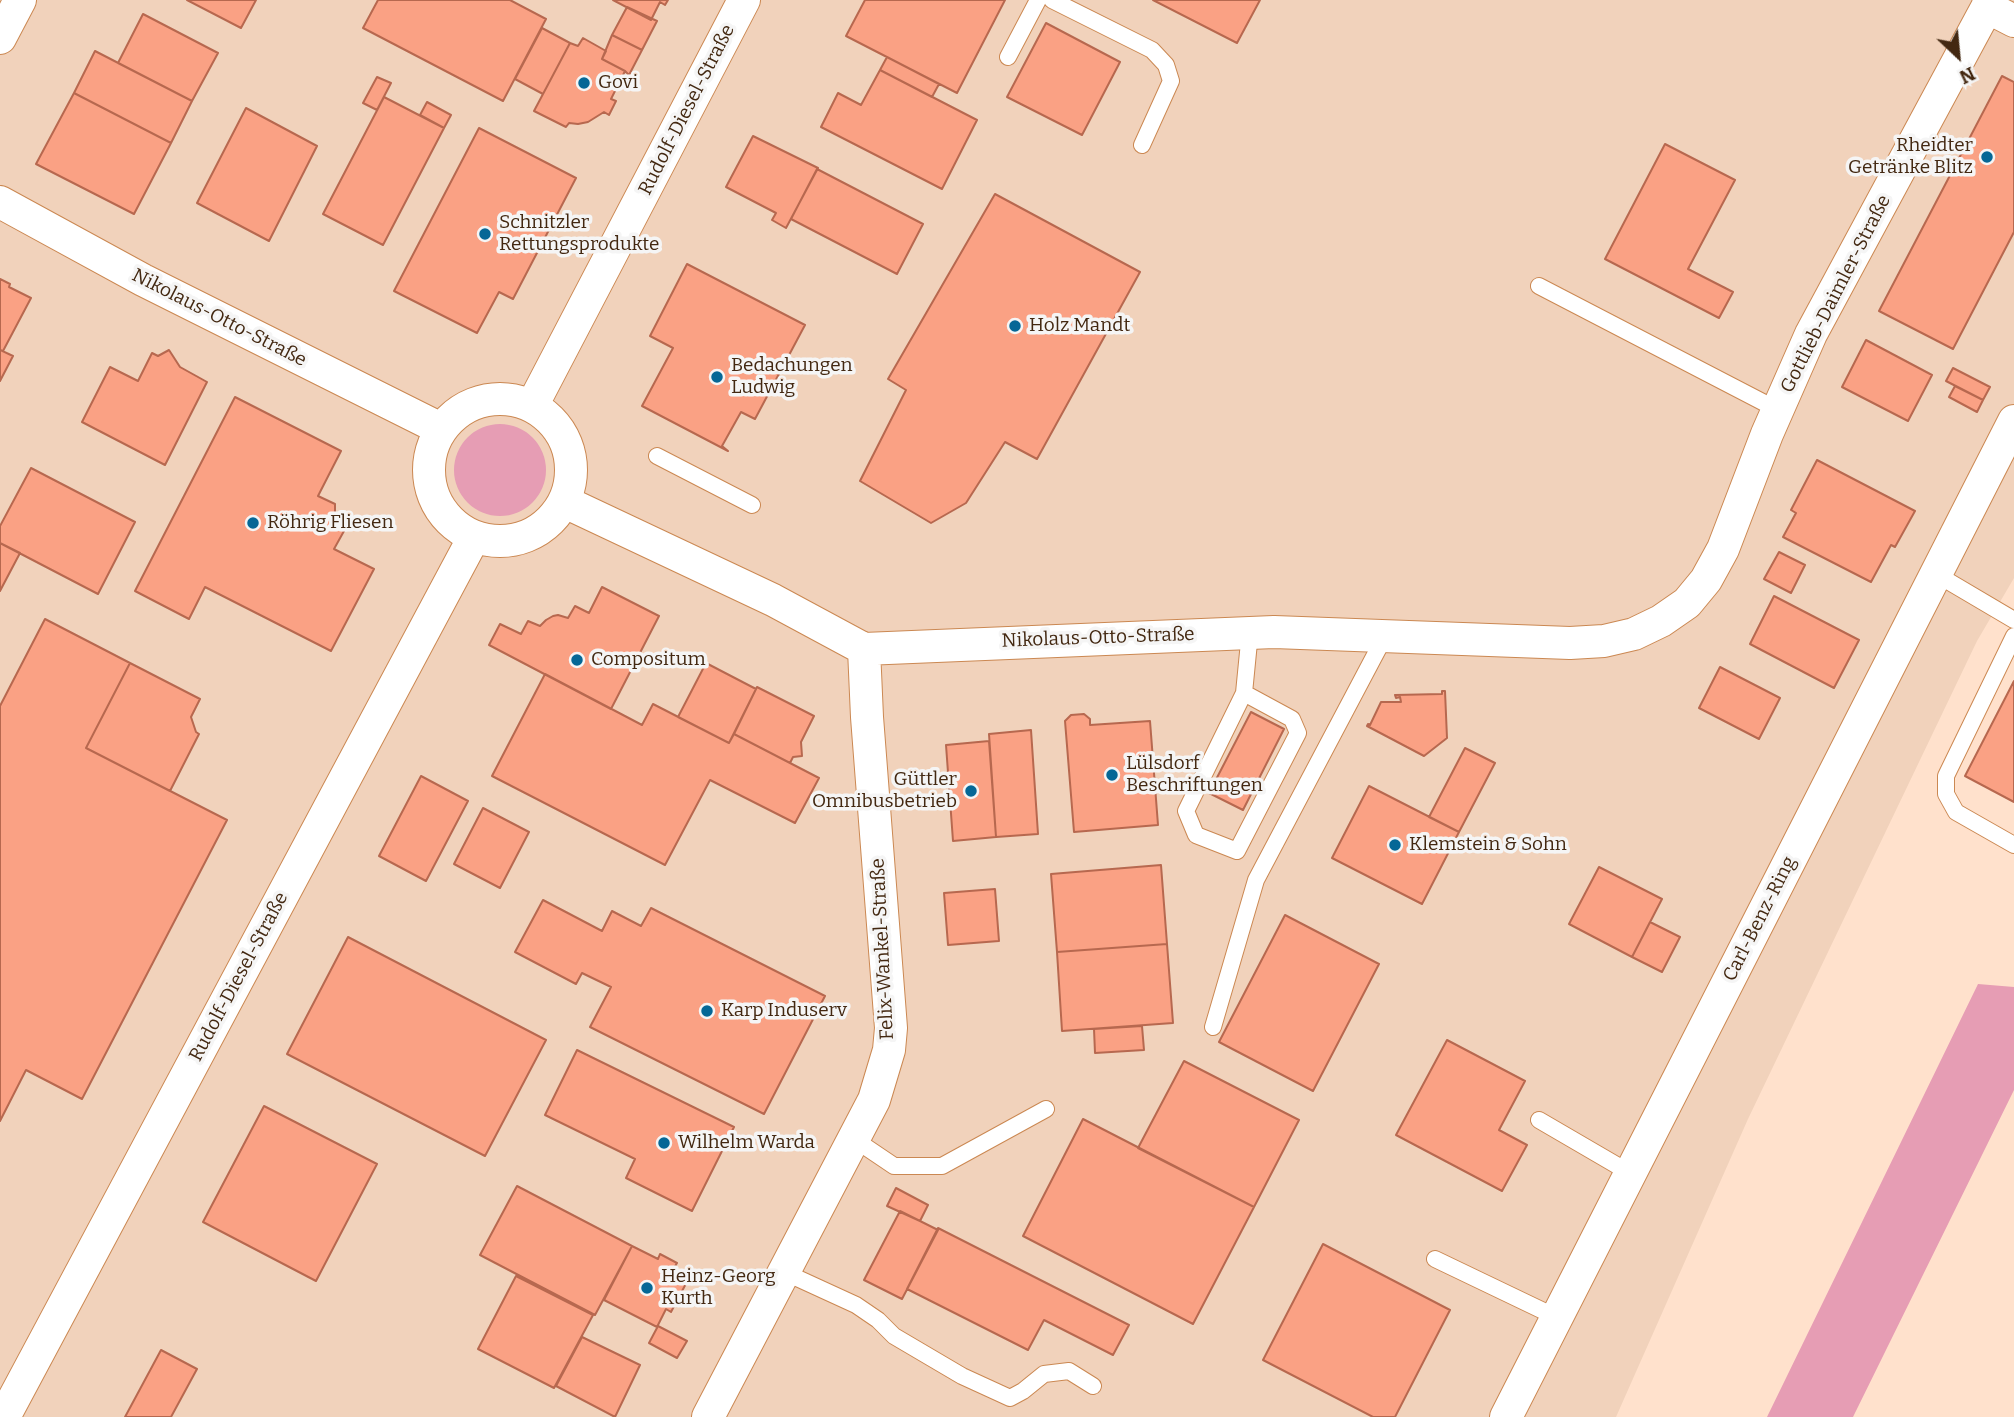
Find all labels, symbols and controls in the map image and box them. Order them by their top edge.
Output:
street label: Rudolf-Diesel-Straße [634,21,740,199]
north arrow [1923,21,1993,91]
text: N [1956,62,1979,89]
place label: Govi [598,72,638,94]
marker: Govi [576,75,592,91]
place label: Rheidter Getränke Blitz [1848,135,1973,179]
marker: Rheidter Getränke Blitz [1979,149,1995,165]
street label: Gottlieb-Daimler-Straße [1776,191,1896,397]
place label: Schnitzler Rettungsprodukte [499,212,659,256]
marker: Schnitzler Rettungsprodukte [477,226,493,242]
street label: Nikolaus-Otto-Straße [128,264,310,372]
place label: Holz Mandt [1029,315,1130,337]
marker: Holz Mandt [1007,318,1023,334]
place label: Bedachungen Ludwig [731,355,853,399]
marker: Bedachungen Ludwig [709,369,725,385]
place label: Röhrig Fliesen [267,512,394,534]
marker: Röhrig Fliesen [245,515,261,531]
street label: Nikolaus-Otto-Straße [1001,623,1195,653]
place label: Compositum [591,649,706,671]
marker: Compositum [569,652,585,668]
place label: Lülsdorf Beschriftungen [1126,753,1263,797]
marker: Lülsdorf Beschriftungen [1104,767,1120,783]
place label: Güttler Omnibusbetrieb [812,769,957,813]
marker: Güttler Omnibusbetrieb [963,783,979,799]
place label: Klemstein & Sohn [1409,834,1567,856]
marker: Klemstein & Sohn [1387,837,1403,853]
street label: Carl-Benz-Ring [1719,853,1801,985]
street label: Felix-Wankel-Straße [867,858,899,1040]
street label: Rudolf-Diesel-Straße [185,889,293,1065]
place label: Karp Induserv [721,1000,847,1022]
marker: Karp Induserv [699,1003,715,1019]
place label: Wilhelm Warda [678,1132,815,1154]
marker: Wilhelm Warda [656,1135,672,1151]
place label: Heinz-Georg Kurth [661,1266,776,1310]
marker: Heinz-Georg Kurth [639,1280,655,1296]

